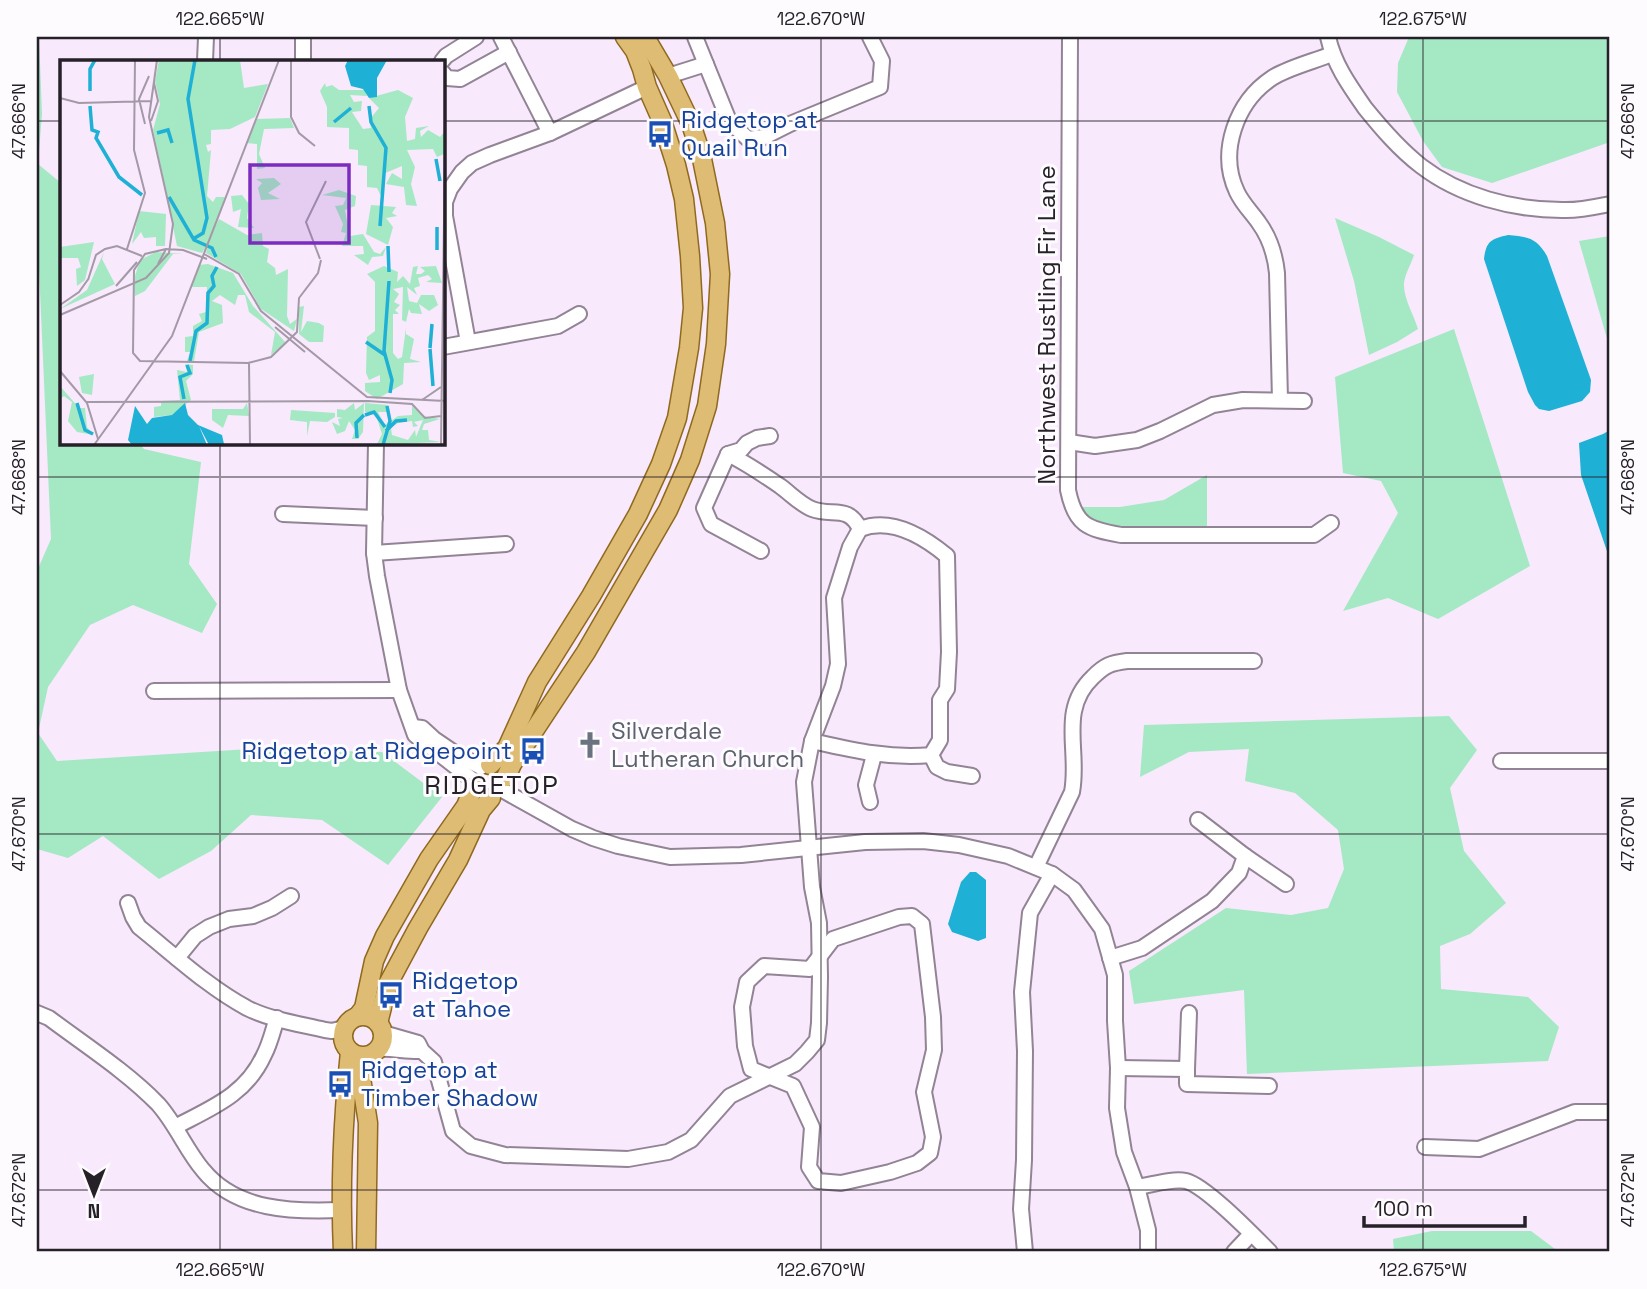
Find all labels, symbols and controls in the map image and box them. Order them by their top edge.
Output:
text: 122.665°W [175,7,265,30]
text: 122.670°W [777,7,866,30]
text: 122.675°W [1379,7,1467,30]
inset map [60,60,444,444]
text: 47.666°N [7,83,30,159]
text: 47.666°N [1616,83,1639,159]
place label: Ridgetop at Quail Run [681,104,818,163]
bus stop icon: Ridgetop at Quail Run [645,119,675,149]
street label: Northwest Rustling Fir Lane [1031,165,1062,485]
text: 47.668°N [7,439,30,515]
text: 47.668°N [1616,439,1639,515]
place label: Silverdale Lutheran Church [611,715,804,774]
church icon: Silverdale Lutheran Church [575,730,605,760]
place label: Ridgetop at Ridgepoint [241,735,512,766]
bus stop icon: Ridgetop at Ridgepoint [518,736,548,766]
district label: RIDGETOP [424,768,560,802]
text: 47.670°N [7,796,30,872]
text: 47.670°N [1616,796,1639,872]
place label: Ridgetop at Tahoe [412,965,519,1024]
bus stop icon: Ridgetop at Tahoe [376,980,406,1010]
place label: Ridgetop at Timber Shadow [361,1054,538,1113]
bus stop icon: Ridgetop at Timber Shadow [325,1069,355,1099]
text: 47.672°N [7,1153,30,1227]
text: 47.672°N [1616,1153,1639,1227]
north arrow [60,1160,130,1230]
scale bar [1364,1184,1524,1228]
text: 100 m [1374,1195,1433,1222]
text: N [88,1198,100,1223]
text: 122.665°W [175,1258,265,1281]
text: 122.670°W [777,1258,866,1281]
text: 122.675°W [1379,1258,1467,1281]

